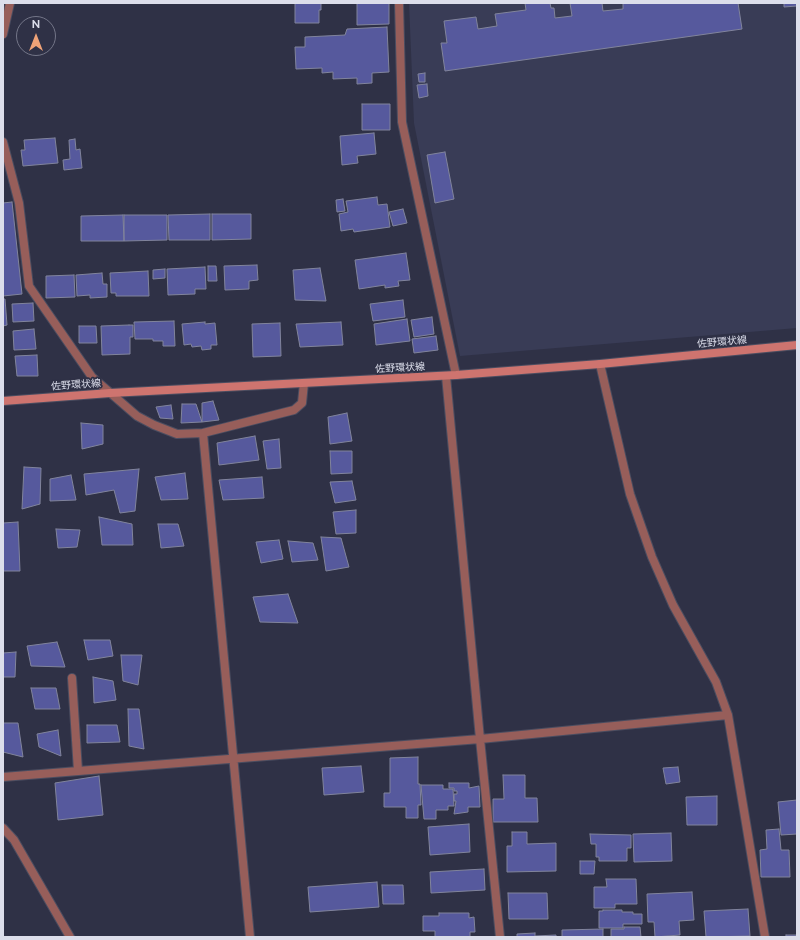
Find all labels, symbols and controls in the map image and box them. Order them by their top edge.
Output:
north arrow [16,16,56,56]
text: N [32,18,40,31]
street label: 佐野環状線 [697,334,747,350]
street label: 佐野環状線 [375,361,425,375]
street label: 佐野環状線 [51,377,101,393]

